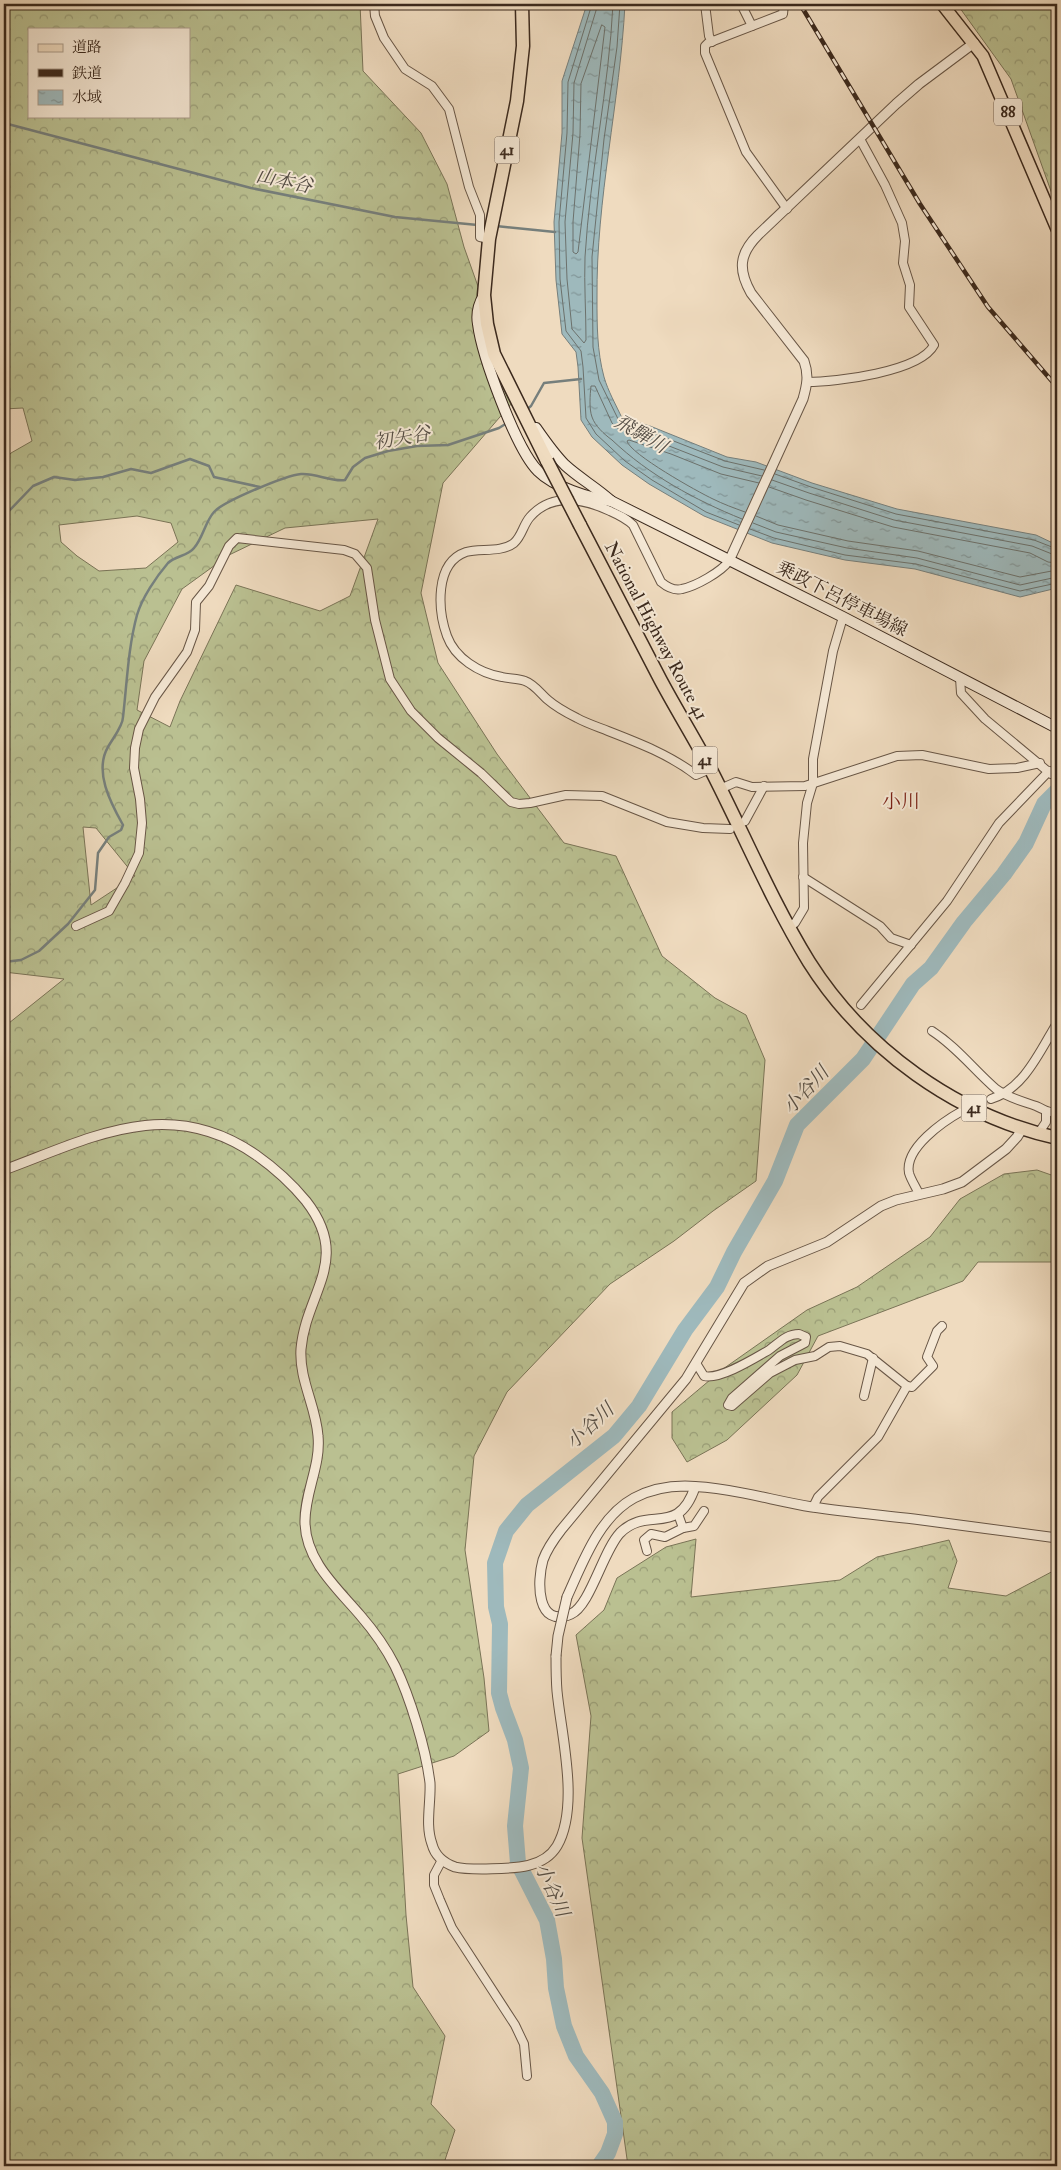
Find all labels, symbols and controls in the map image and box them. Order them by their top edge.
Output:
legend [28,28,190,118]
text: 道路 [72,38,102,57]
text: 鉄道 [72,64,102,83]
text: 水域 [72,88,102,107]
road number: 88 [994,98,1022,125]
road number: 41 [494,136,520,164]
water label: 山本谷 [254,163,315,199]
water label: 飛騨川 [610,409,673,460]
water label: 初矢谷 [372,421,433,455]
street label: National Highway Route 41 [599,538,713,724]
street label: 乗政下呂停車場線 [773,556,911,642]
road number: 41 [692,746,718,774]
district label: 小川 [882,790,920,814]
water label: 小谷川 [778,1060,836,1119]
road number: 41 [962,1094,986,1122]
water label: 小谷川 [561,1396,620,1454]
water label: 小谷川 [529,1859,575,1923]

